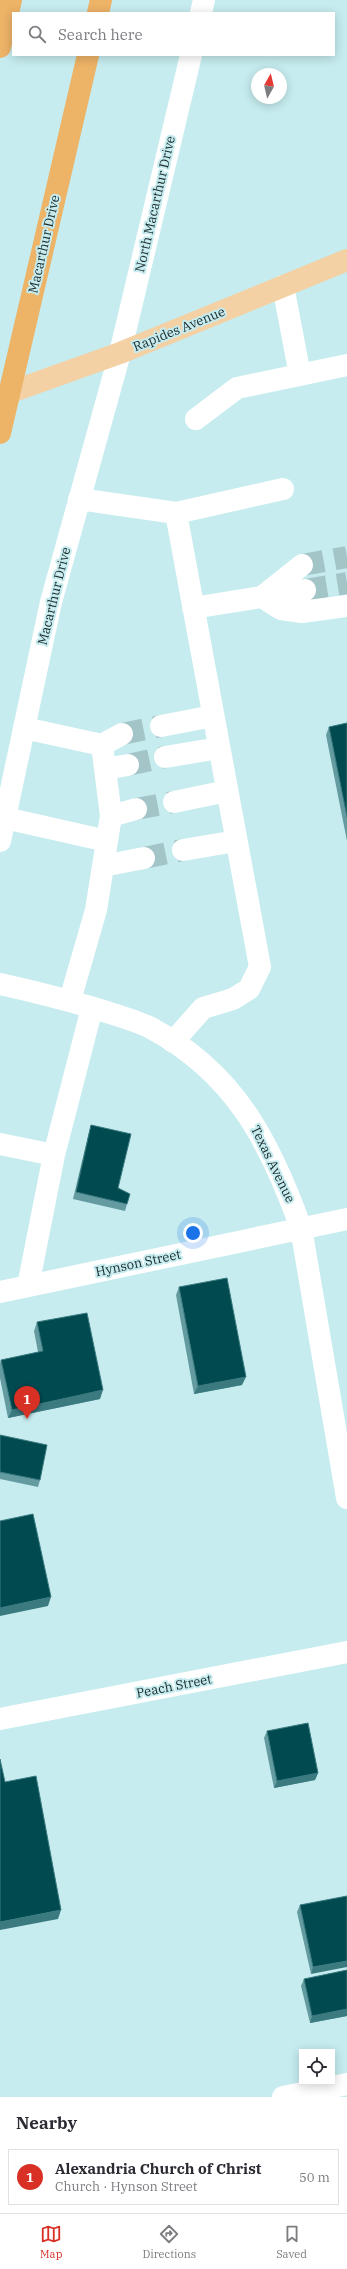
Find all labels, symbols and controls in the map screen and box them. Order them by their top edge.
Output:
search box [12,12,335,56]
icon: search [26,23,48,45]
text: Search here [58,25,143,44]
north arrow [251,68,287,104]
street label: North Macarthur Drive [131,134,179,274]
street label: Macarthur Drive [24,193,64,295]
street label: Rapides Avenue [130,303,228,355]
street label: Macarthur Drive [34,545,74,647]
street label: Texas Avenue [247,1122,299,1206]
your location [183,1223,203,1243]
street label: Hynson Street [94,1246,183,1280]
pin: 1 [14,1386,40,1419]
street label: Peach Street [135,1670,214,1702]
map controls [299,2049,335,2085]
button: locate [299,2049,335,2085]
text: Nearby [16,2112,77,2134]
text: Alexandria Church of Christ [55,2159,261,2178]
text: 1 [26,2169,34,2186]
text: 50 m [299,2169,330,2186]
text: Church · Hynson Street [55,2178,197,2195]
tab: Map [40,2223,62,2261]
tab: Directions [142,2223,196,2261]
tab: Saved [276,2223,307,2261]

